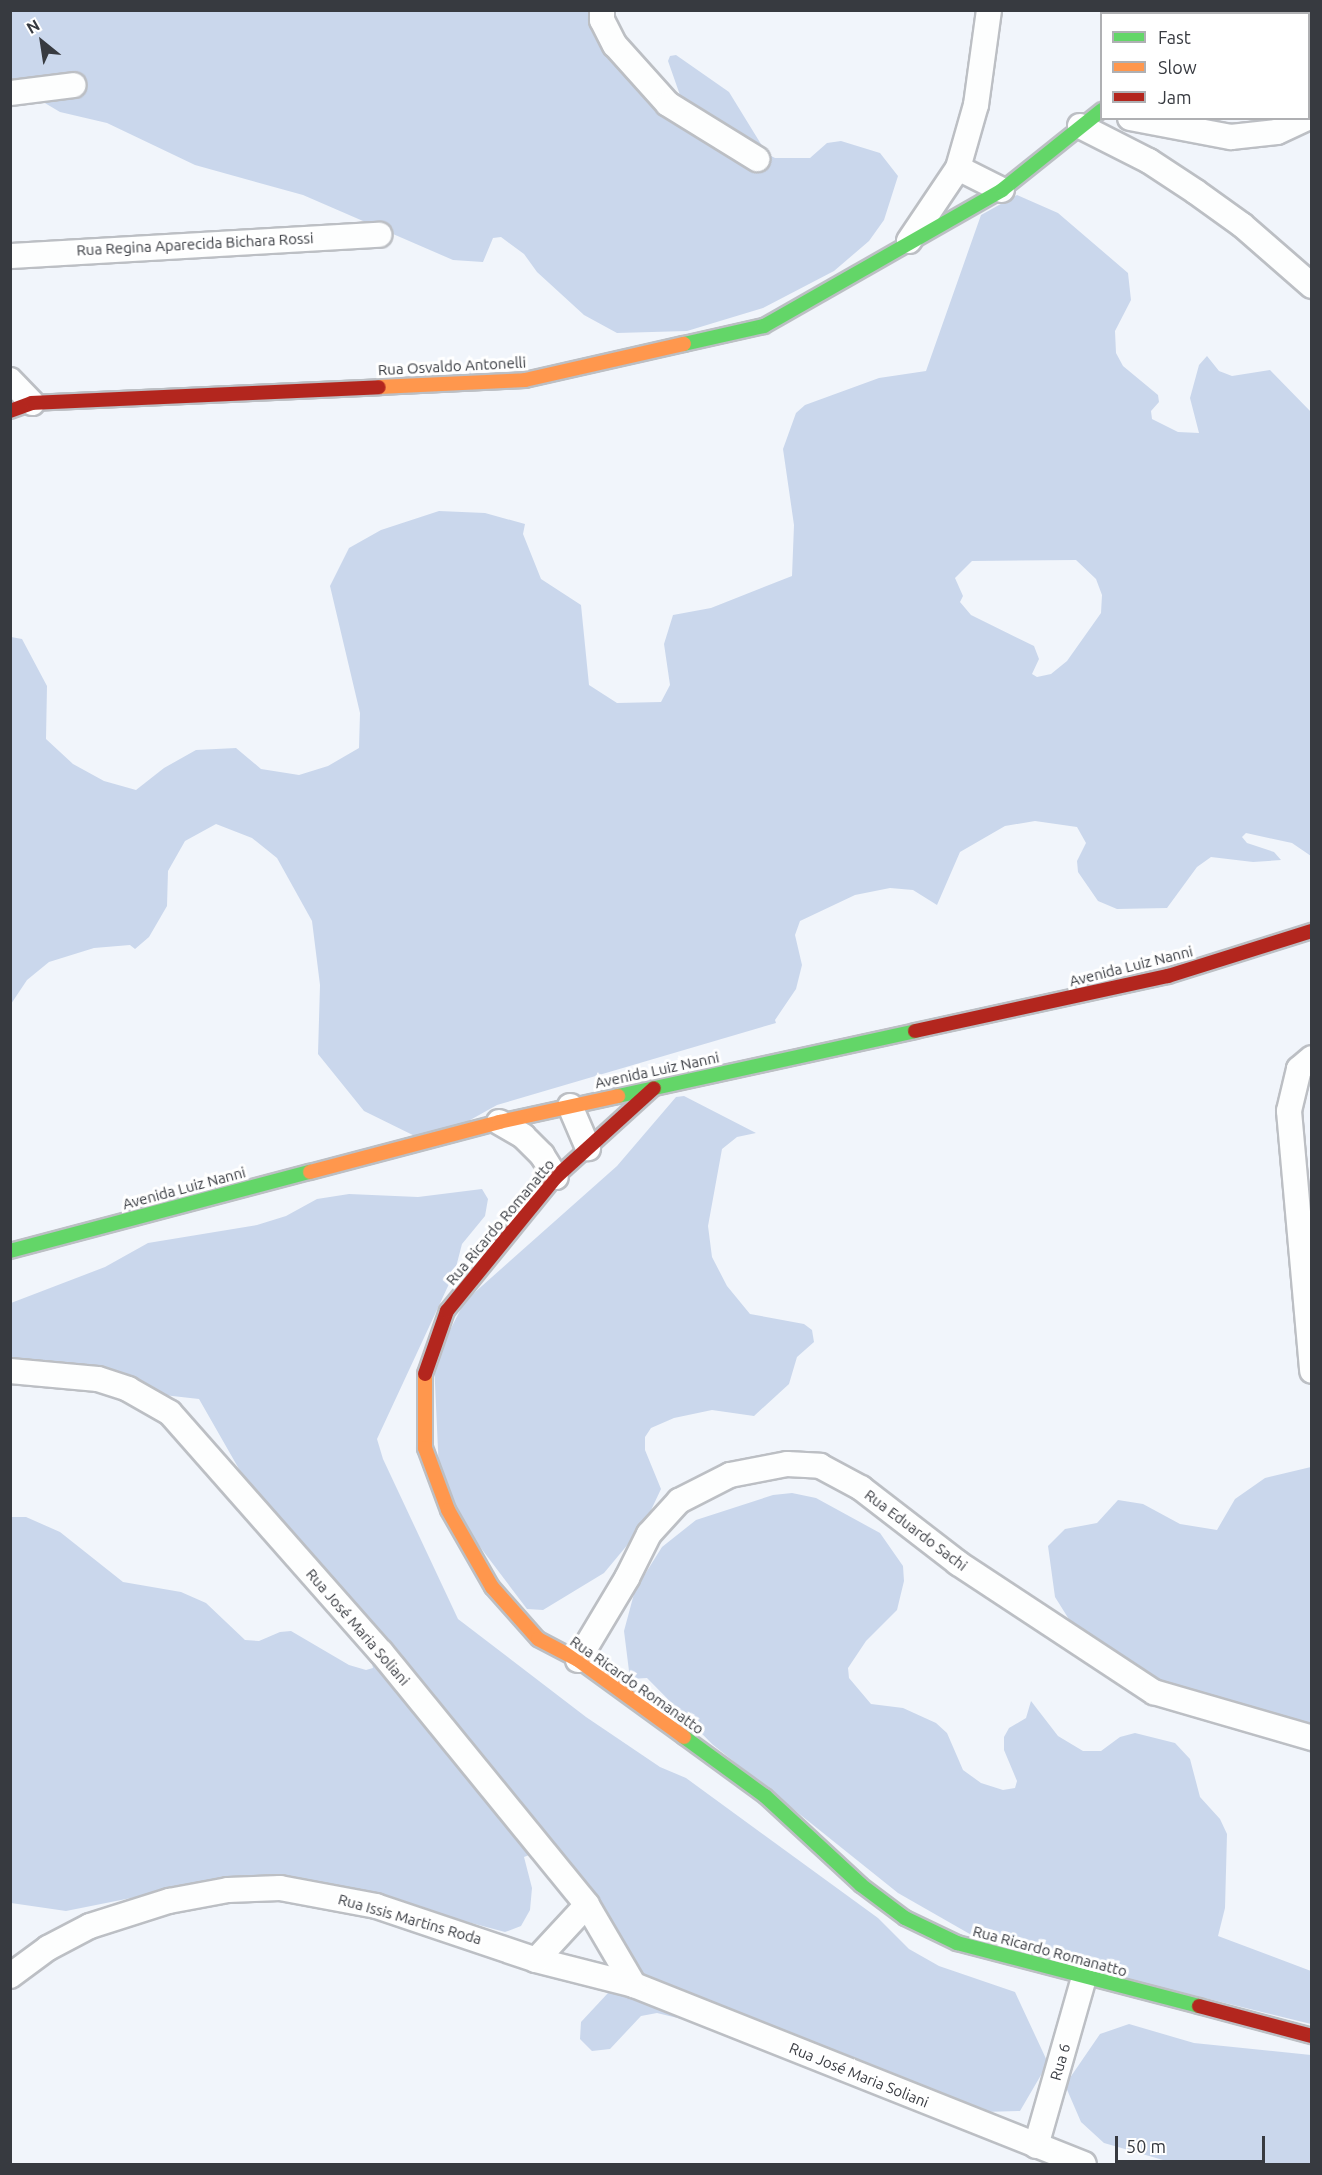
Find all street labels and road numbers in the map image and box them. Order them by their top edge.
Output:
street label: Rua Regina Aparecida Bichara Rossi [76,229,314,259]
street label: Rua Osvaldo Antonelli [377,353,527,379]
street label: Avenida Luiz Nanni [1067,942,1195,990]
street label: Avenida Luiz Nanni [593,1048,721,1092]
street label: Rua Ricardo Romanatto [442,1155,558,1289]
street label: Avenida Luiz Nanni [121,1163,247,1213]
street label: Rua Eduardo Sachi [861,1486,971,1574]
street label: Rua José Maria Soliani [302,1565,414,1689]
street label: Rua Ricardo Romanatto [567,1632,707,1738]
street label: Rua Issis Martins Roda [336,1890,484,1948]
street label: Rua Ricardo Romanatto [971,1922,1129,1980]
street label: Rua José Maria Soliani [787,2039,931,2111]
street label: Rua 6 [1046,2041,1074,2083]

